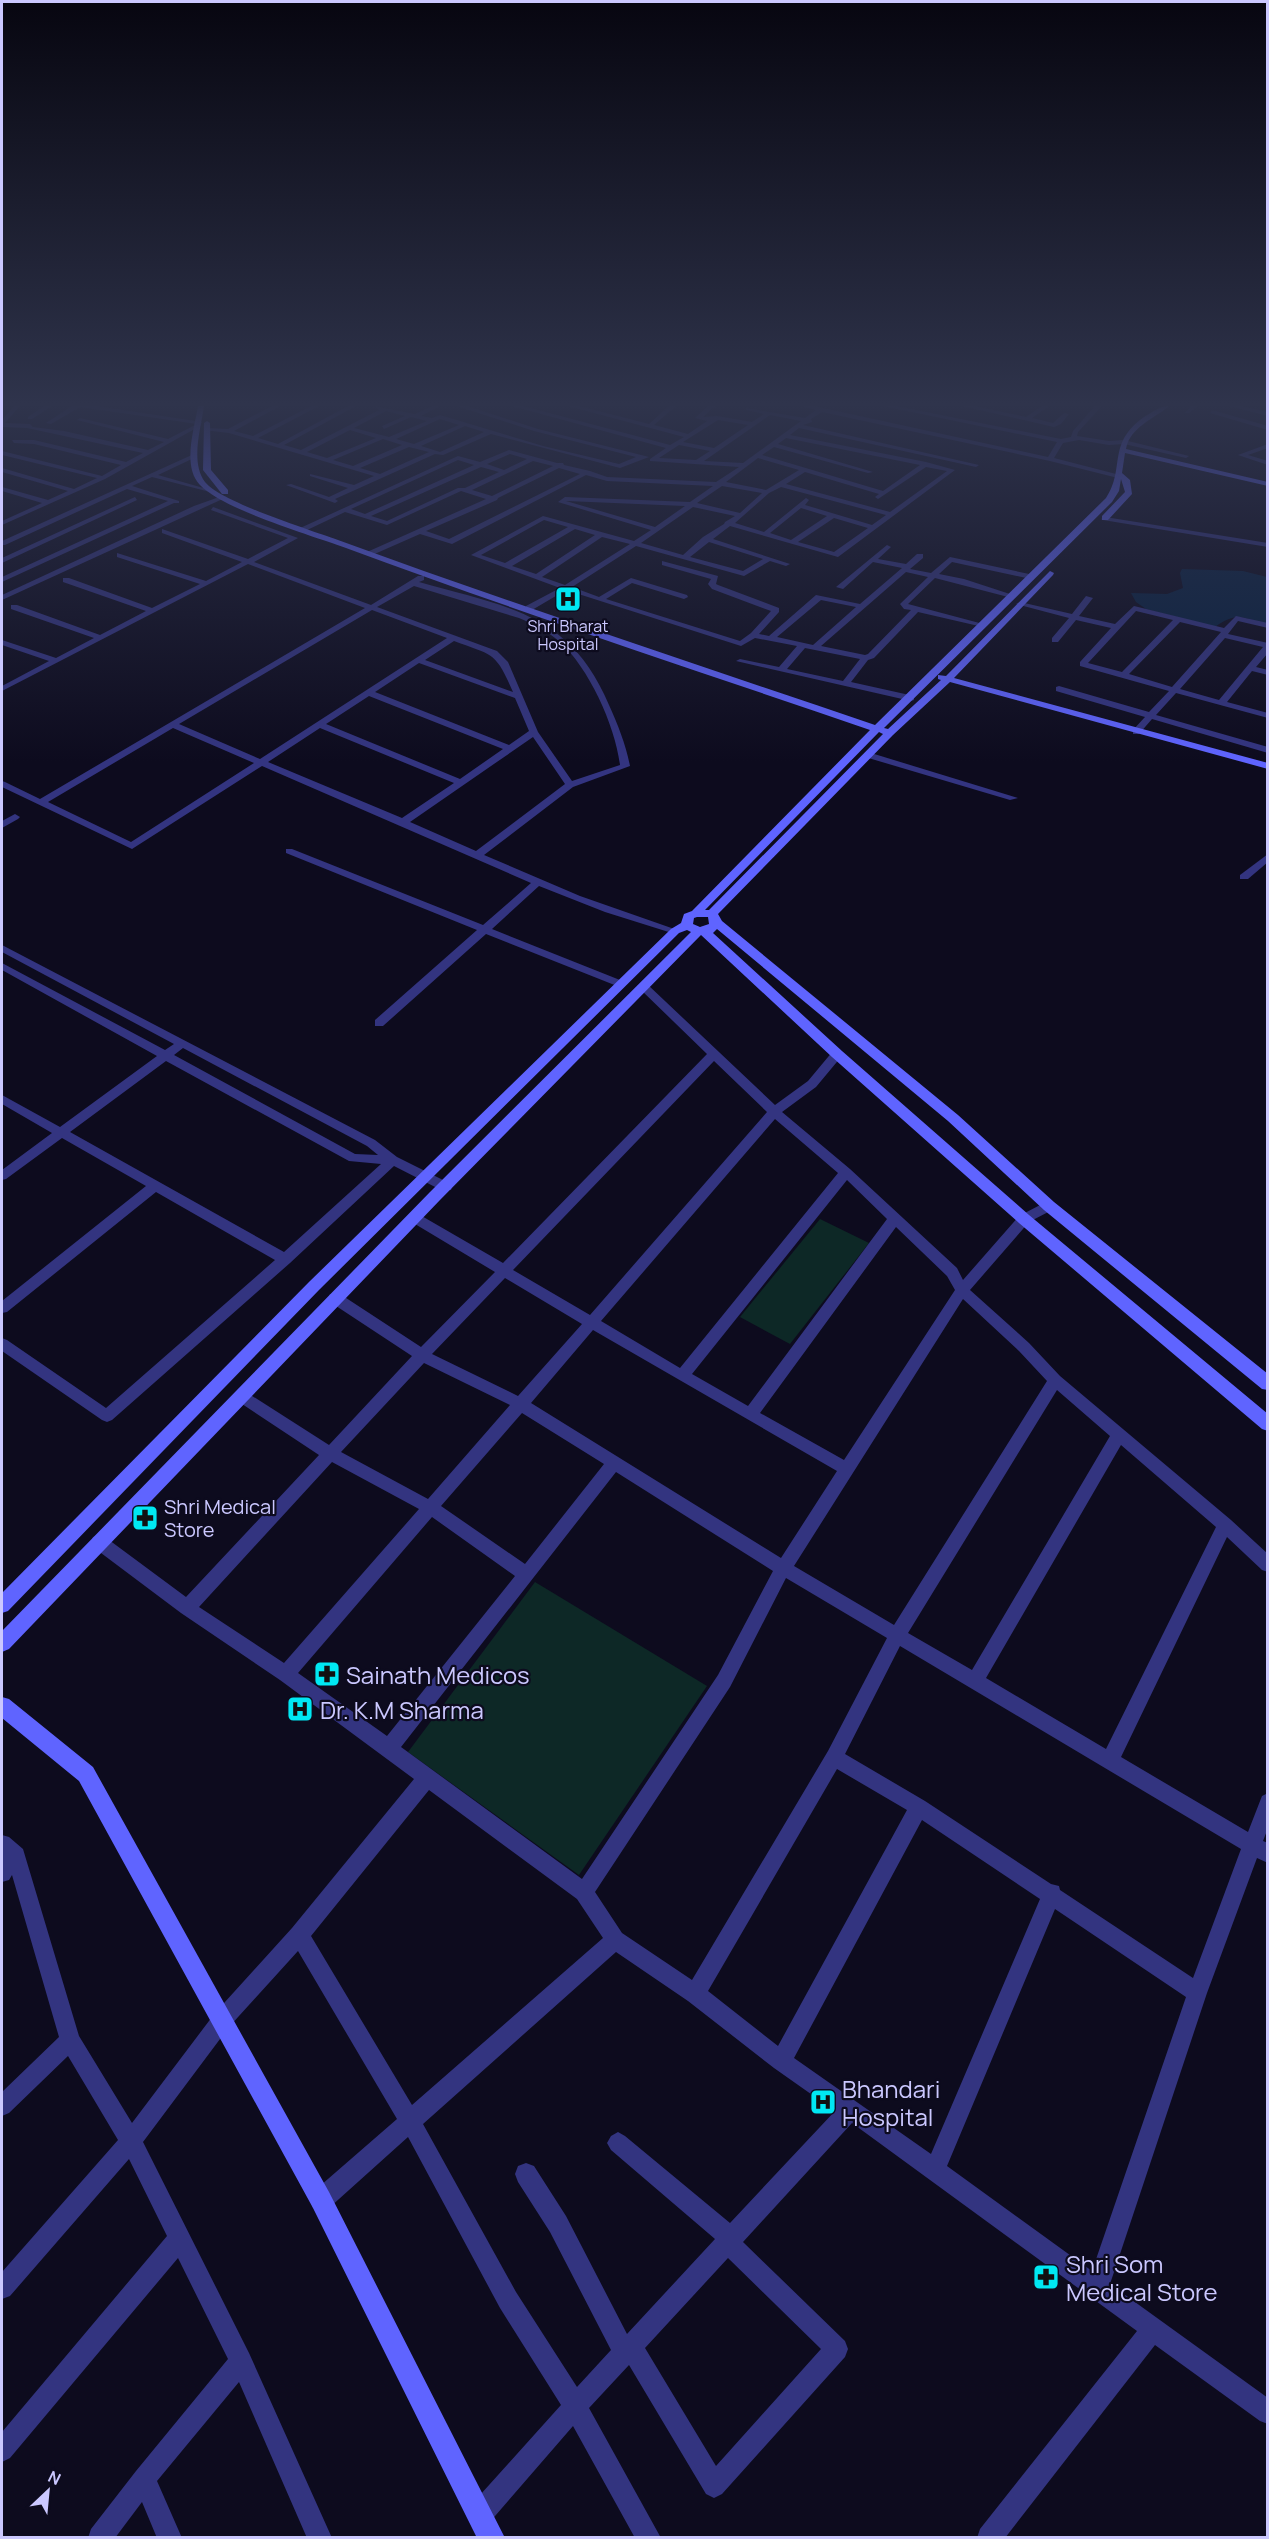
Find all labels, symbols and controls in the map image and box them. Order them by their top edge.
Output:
hospital icon: Shri Bharat Hospital [553,584,583,614]
place label: Shri Bharat Hospital [527,615,609,655]
place label: Shri Medical Store [164,1493,276,1543]
pharmacy icon: Shri Medical Store [130,1503,160,1533]
place label: Sainath Medicos [346,1658,530,1691]
pharmacy icon: Sainath Medicos [312,1659,342,1689]
place label: Dr. K.M Sharma [320,1693,484,1726]
hospital icon: Dr. K.M Sharma [285,1694,315,1724]
place label: Bhandari Hospital [842,2072,940,2133]
hospital icon: Bhandari Hospital [808,2087,838,2117]
place label: Shri Som Medical Store [1066,2247,1218,2308]
pharmacy icon: Shri Som Medical Store [1031,2262,1061,2292]
north arrow [18,2461,78,2521]
text: N [45,2465,65,2490]

